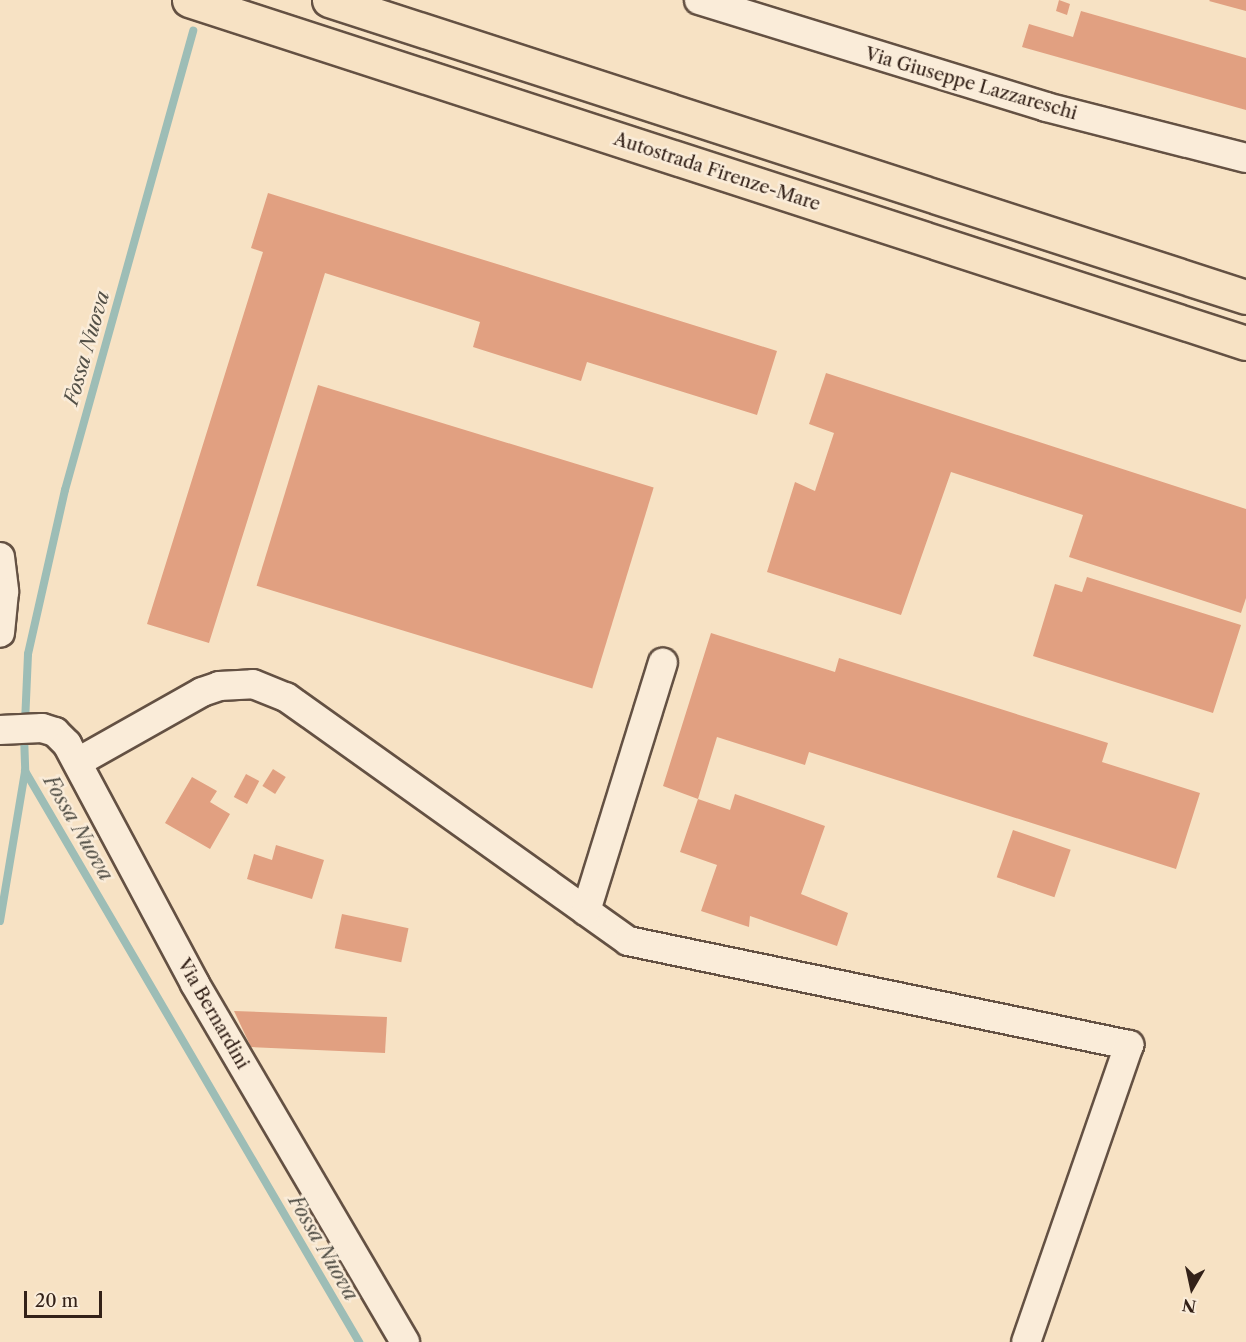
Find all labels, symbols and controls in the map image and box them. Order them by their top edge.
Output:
street label: Via Giuseppe Lazzareschi [862,43,1080,125]
street label: Autostrada Firenze-Mare [611,128,823,216]
water label: Fossa Nuova [59,288,115,408]
water label: Fossa Nuova [38,771,118,885]
street label: Via Bernardini [173,955,253,1073]
water label: Fossa Nuova [283,1191,363,1305]
north arrow [1162,1258,1222,1318]
scale bar [27,1279,105,1317]
text: 20 m [35,1290,78,1312]
text: N [1181,1295,1198,1317]

